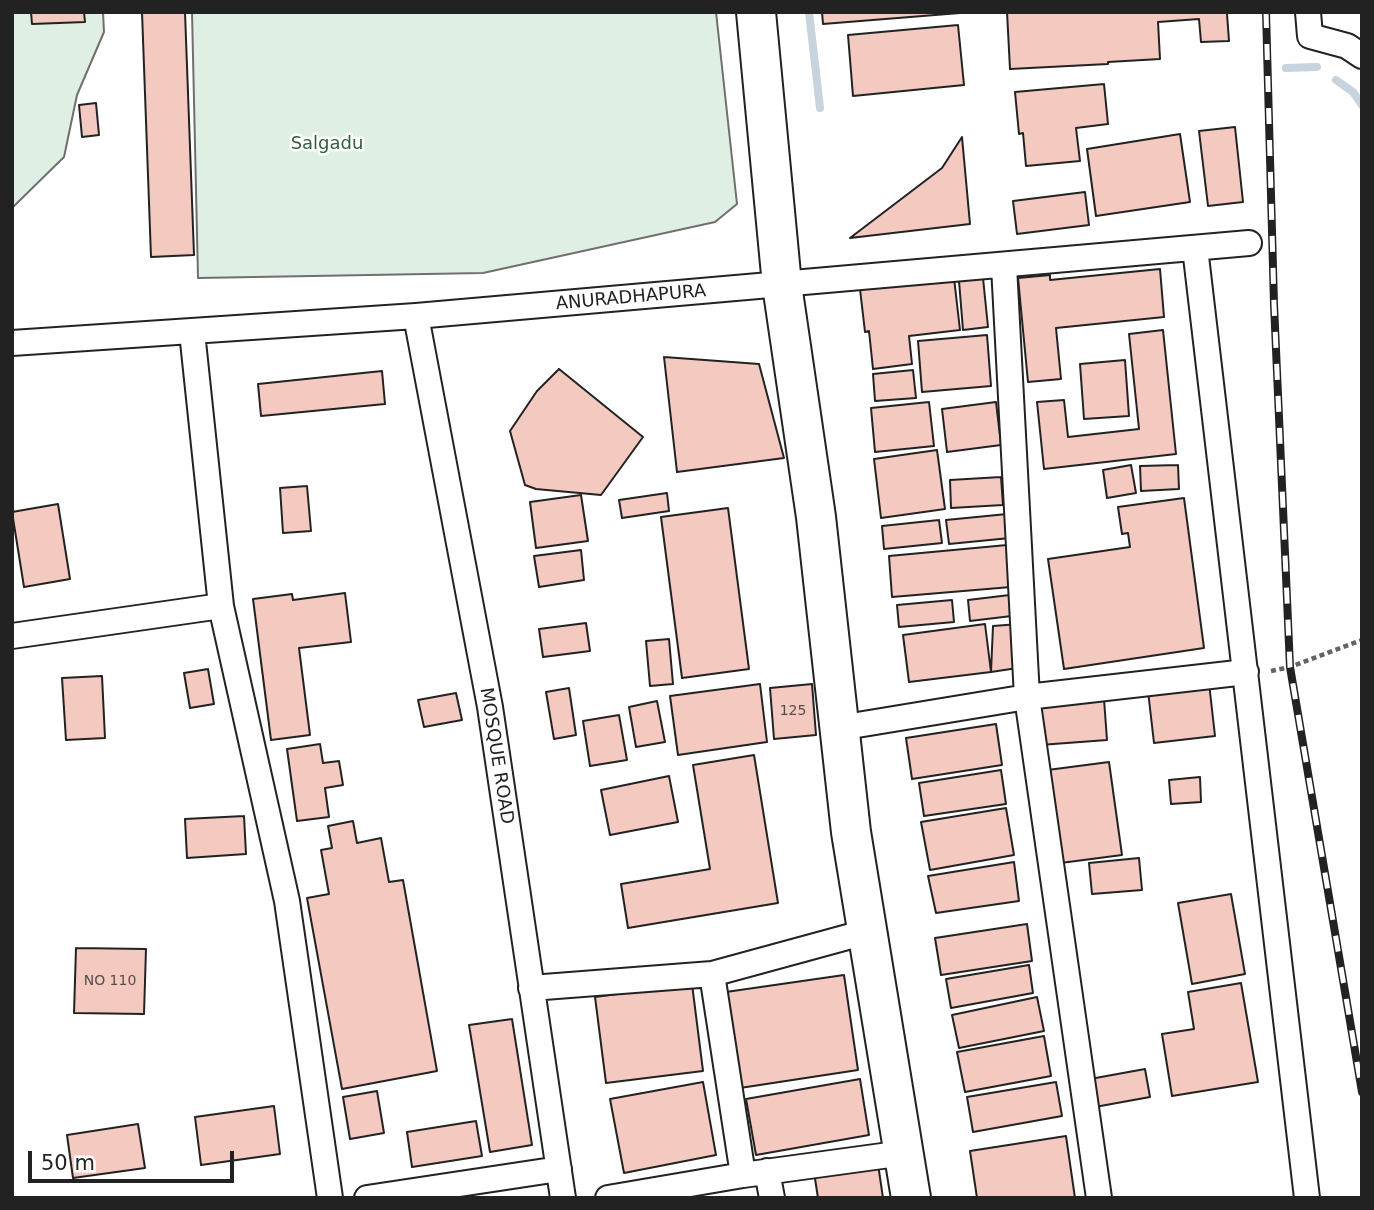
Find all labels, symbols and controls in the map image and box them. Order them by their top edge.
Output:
park label: Salgadu [291,133,363,155]
street label: ANURADHAPURA [555,281,707,315]
street label: MOSQUE ROAD [475,686,517,826]
house number: 125 [780,703,806,719]
house number: NO 110 [84,973,136,989]
scale bar [32,1136,238,1180]
text: 50 m [41,1151,95,1175]

